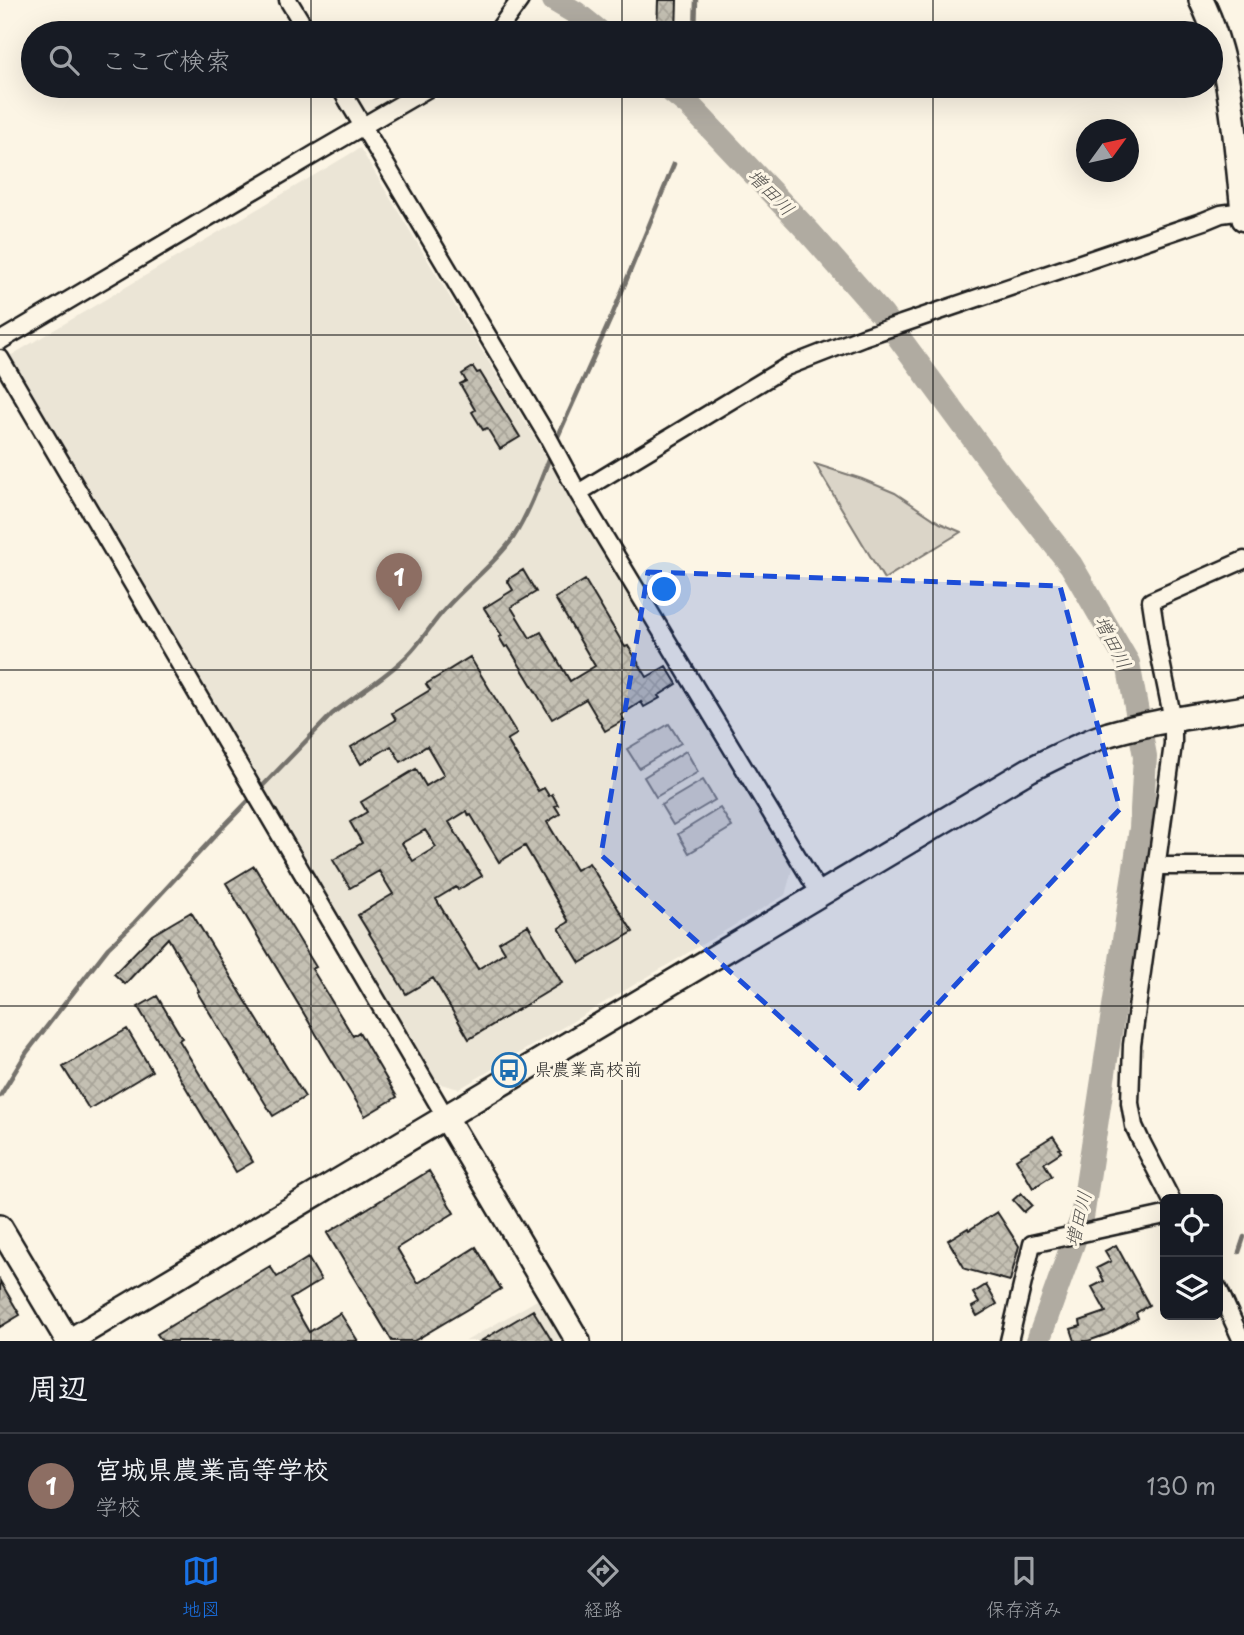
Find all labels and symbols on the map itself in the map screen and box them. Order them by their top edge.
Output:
north arrow [1076,119,1139,182]
water label: 増田川 [742,161,802,221]
pin: 1 [376,553,422,611]
your location [647,572,681,606]
water label: 増田川 [1088,610,1139,673]
bus stop icon: 県農業高校前 [490,1051,528,1089]
place label: 県農業高校前 [534,1055,642,1082]
water label: 増田川 [1057,1188,1098,1250]

